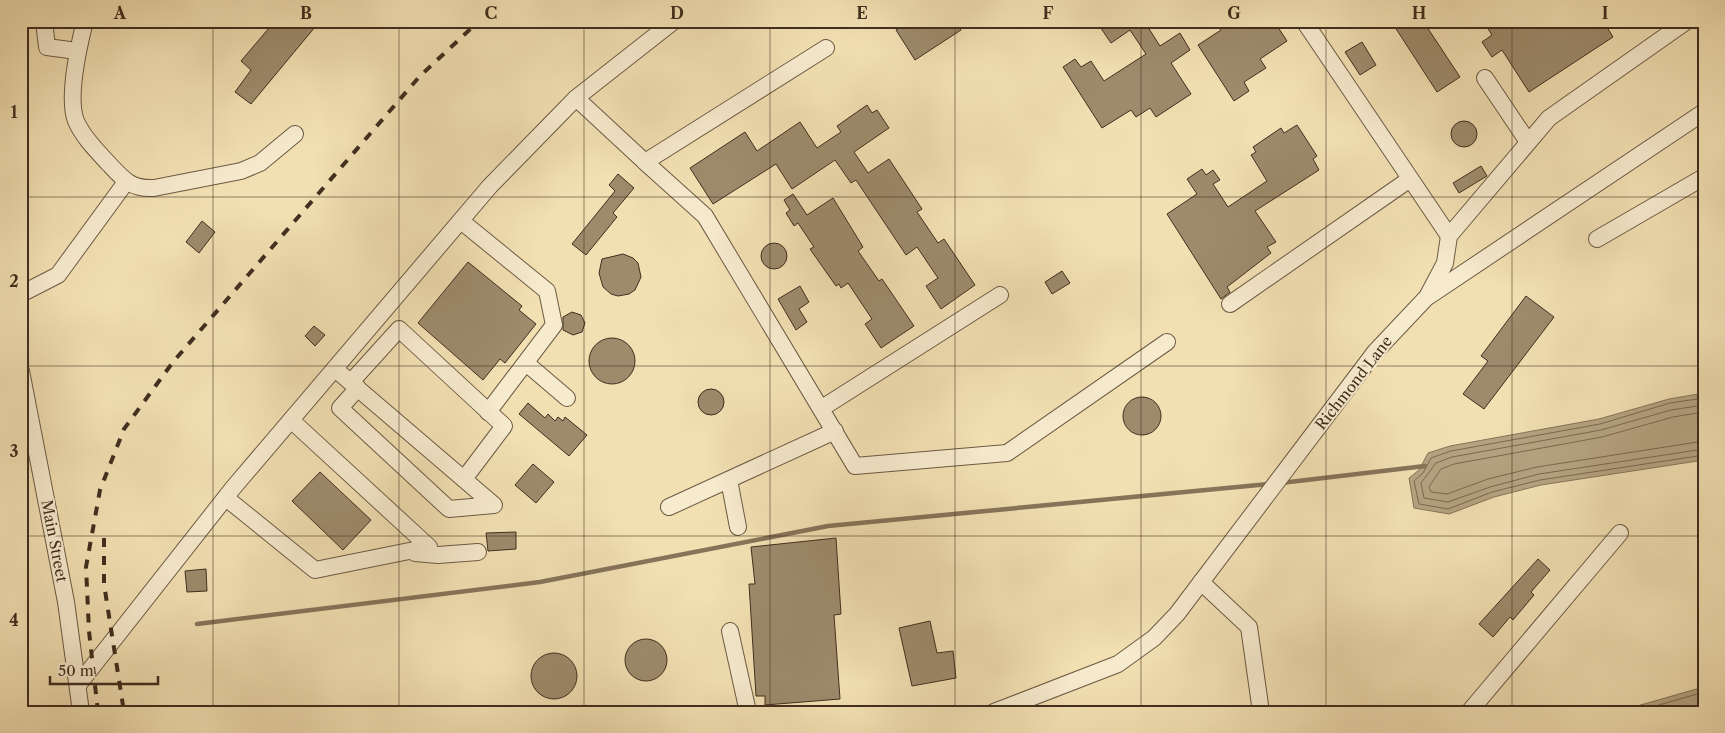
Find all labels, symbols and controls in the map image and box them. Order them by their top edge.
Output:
text: A [113,3,127,23]
text: B [300,3,312,23]
text: C [485,3,497,23]
text: D [670,3,684,23]
text: E [856,3,868,23]
text: F [1043,3,1054,23]
text: G [1227,3,1241,23]
text: H [1412,3,1426,23]
text: I [1602,3,1609,23]
text: 1 [10,102,18,122]
text: 2 [9,271,19,291]
street label: Richmond Lane [1311,332,1396,433]
text: 3 [9,441,19,461]
street label: Main Street [37,498,72,584]
text: 4 [9,610,19,630]
scale bar [50,653,158,685]
text: 50 m [58,661,94,680]

